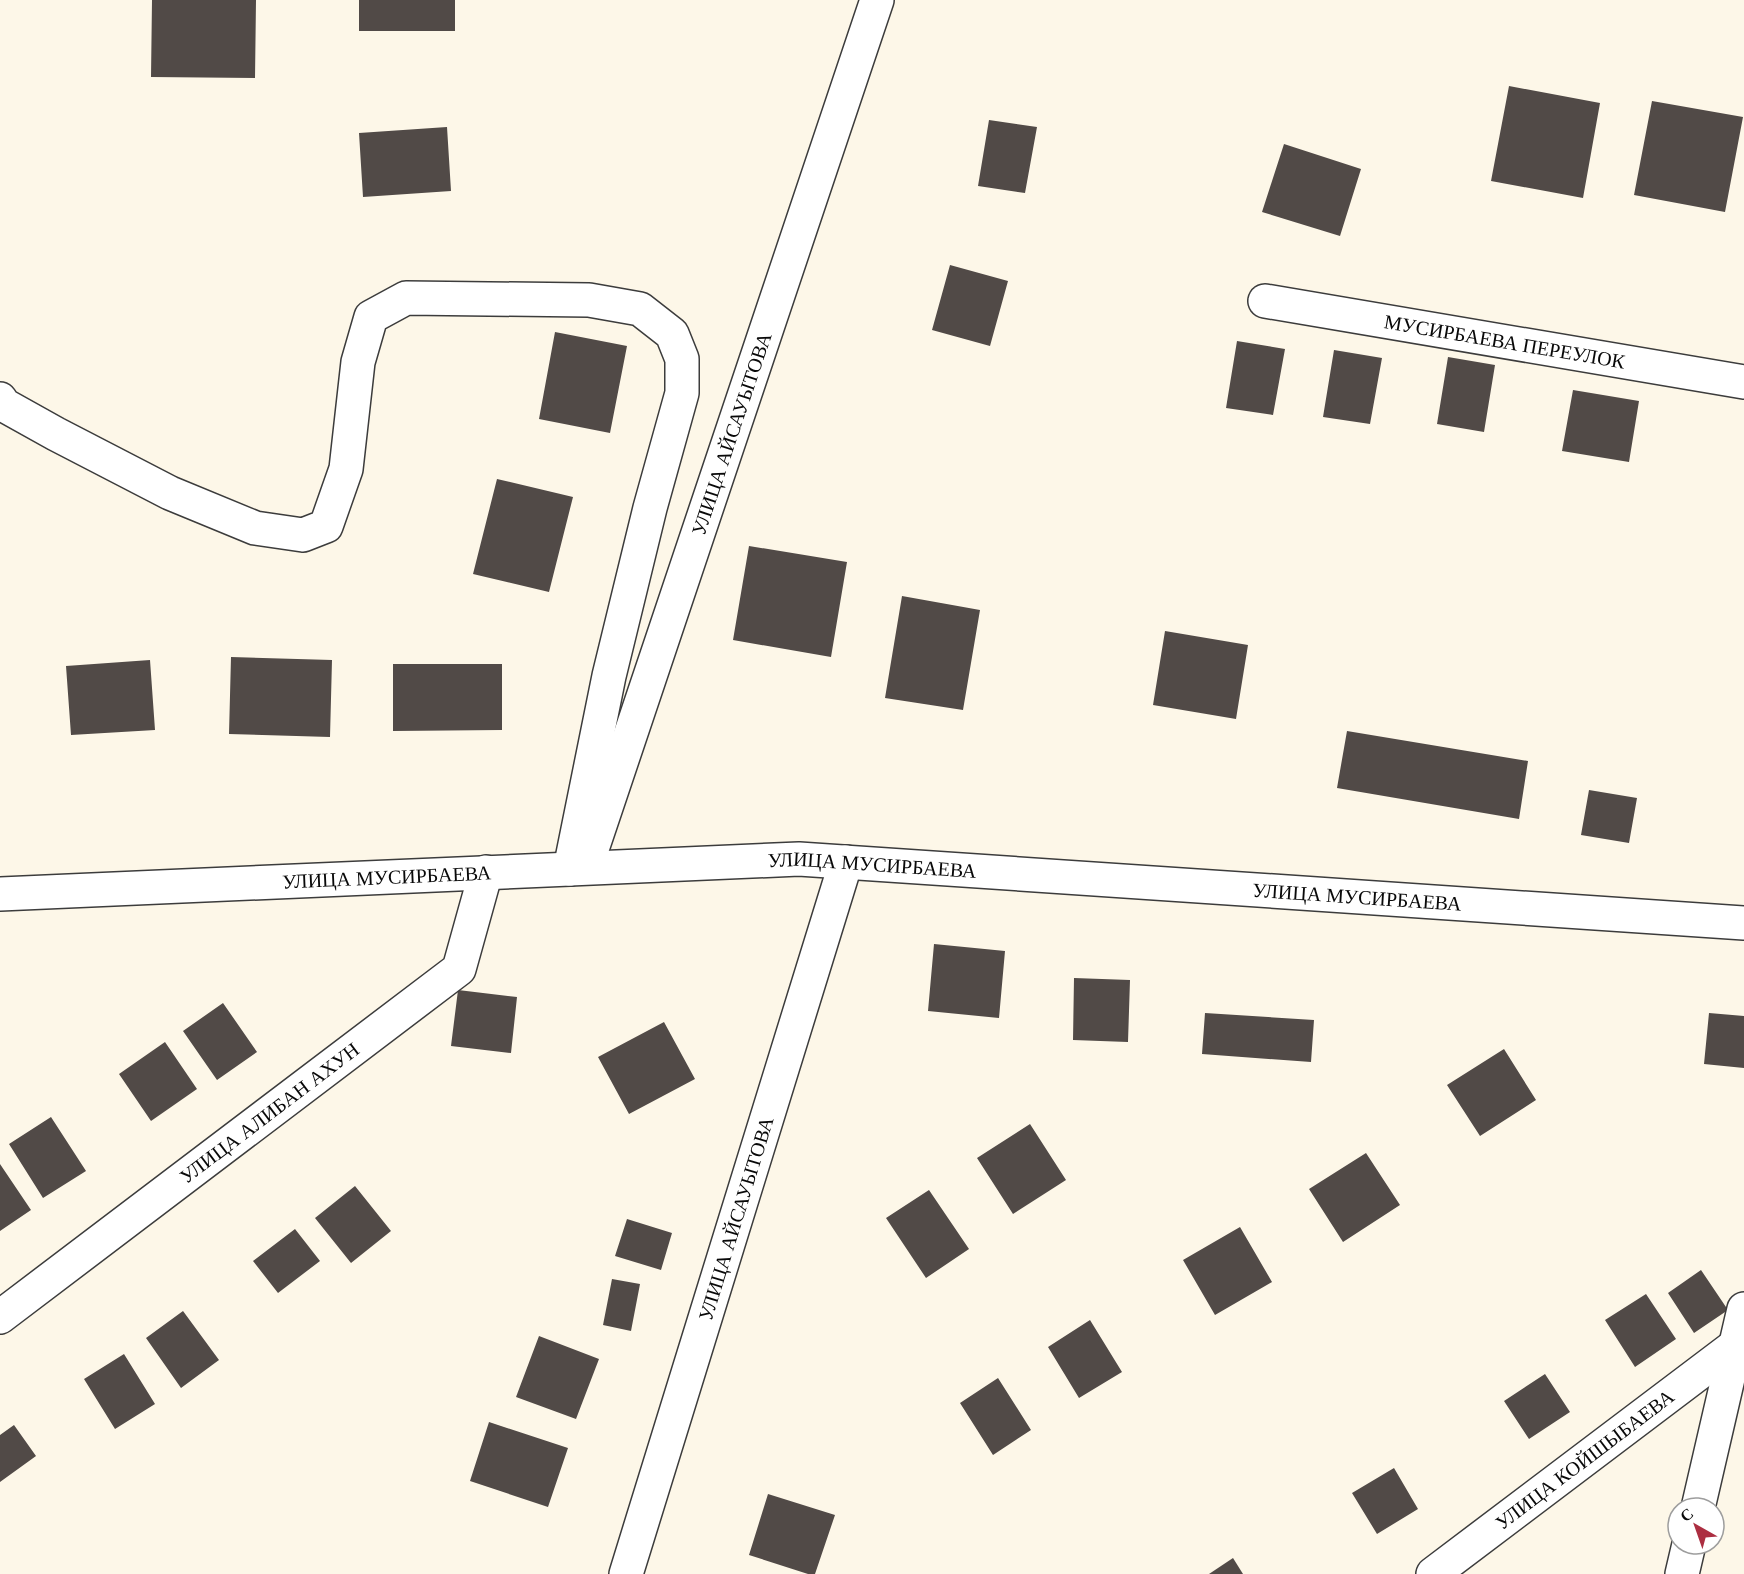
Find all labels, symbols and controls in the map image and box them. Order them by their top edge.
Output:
street label: МУСИРБАЕВА ПЕРЕУЛОК [1383,310,1627,373]
street label: УЛИЦА АЙСАУЫТОВА [687,329,776,538]
street label: УЛИЦА МУСИРБАЕВА [767,848,978,882]
street label: УЛИЦА МУСИРБАЕВА [282,861,492,893]
street label: УЛИЦА МУСИРБАЕВА [1252,879,1463,915]
street label: УЛИЦА АЛИБАН АХУН [175,1038,363,1188]
street label: УЛИЦА АЙСАУЫТОВА [694,1113,778,1323]
street label: УЛИЦА КОЙШЫБАЕВА [1491,1385,1678,1534]
north arrow [1666,1496,1726,1556]
text: С [1677,1505,1697,1525]

